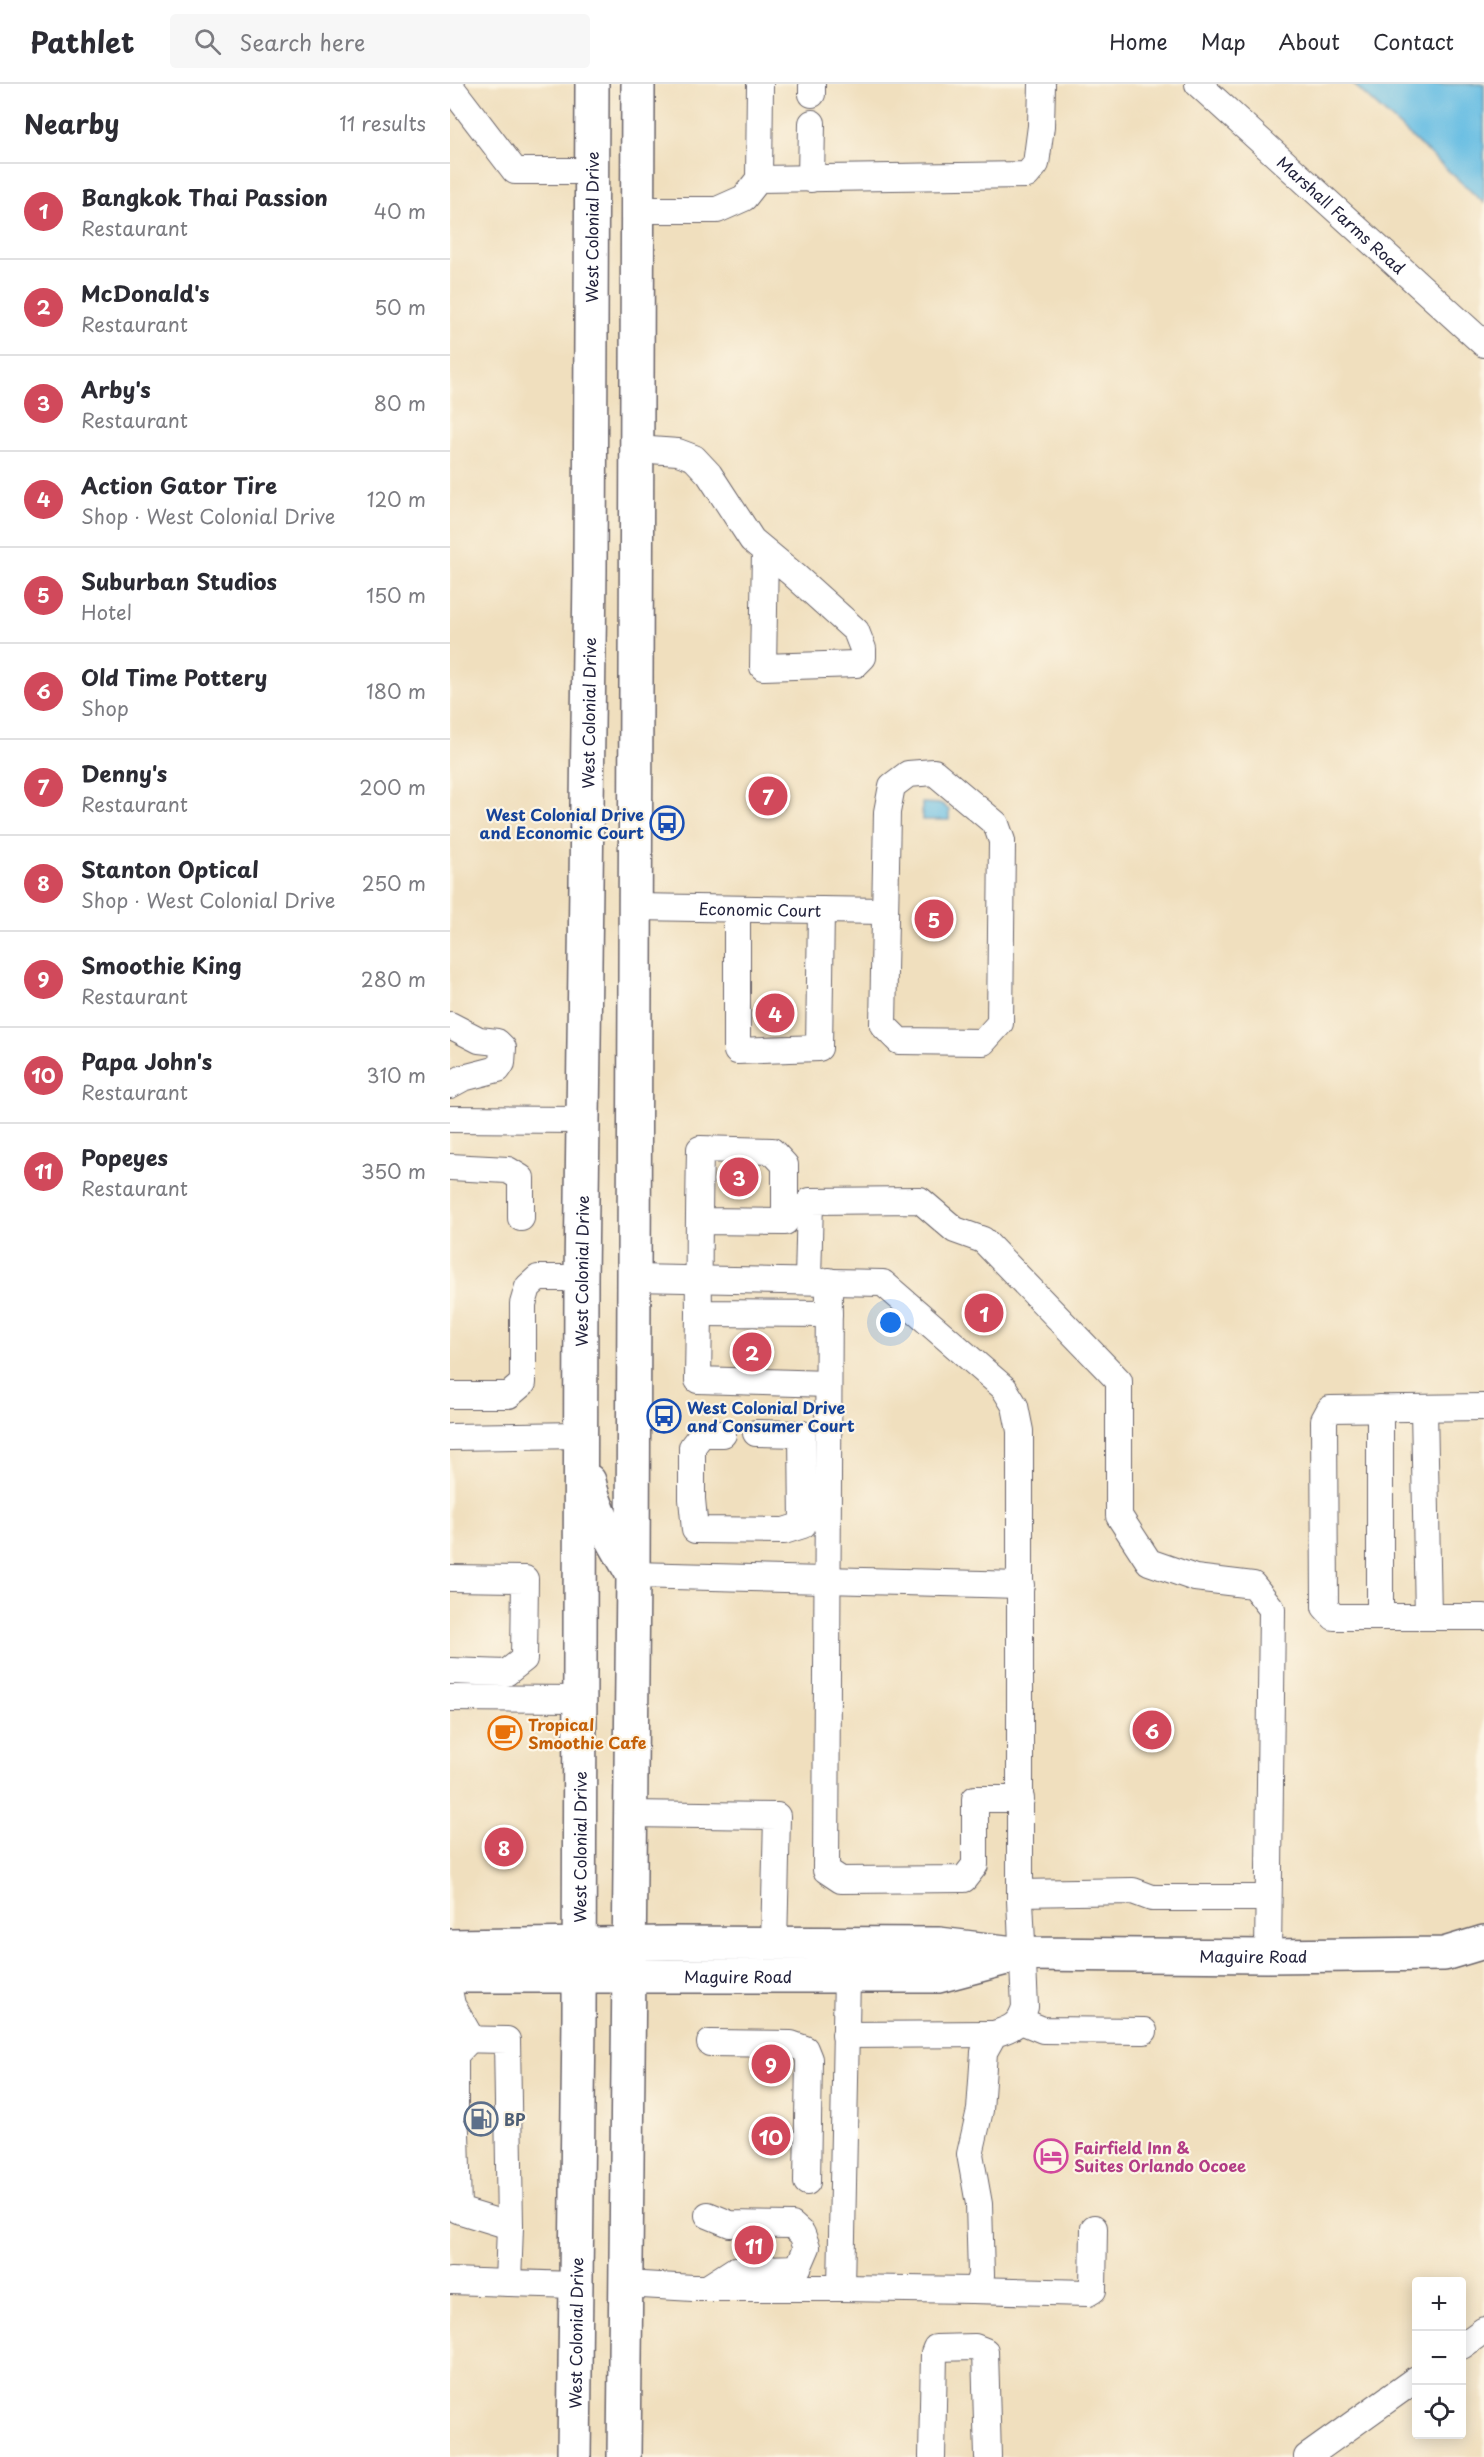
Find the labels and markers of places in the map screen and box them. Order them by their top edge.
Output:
pin: 7 [748,774,788,818]
place label: West Colonial Drive and Economic Court [480,802,644,844]
bus stop icon: West Colonial Drive and Economic Court [649,805,685,841]
pin: 5 [914,896,954,942]
pin: 4 [756,990,794,1036]
pin: 3 [720,1154,758,1200]
pin: 1 [964,1290,1004,1336]
pin: 2 [732,1330,772,1374]
place label: West Colonial Drive and Consumer Court [687,1395,855,1437]
bus stop icon: West Colonial Drive and Consumer Court [646,1398,682,1434]
pin: 6 [1132,1708,1172,1752]
place label: Tropical Smoothie Cafe [528,1712,647,1754]
cafe icon: Tropical Smoothie Cafe [487,1715,523,1751]
pin: 8 [484,1824,524,1870]
pin: 9 [752,2042,790,2086]
fuel station icon: BP [463,2101,499,2137]
place label: BP [504,2107,526,2131]
pin: 10 [752,2114,790,2158]
place label: Fairfield Inn & Suites Orlando Ocoee [1074,2135,1246,2177]
hotel icon: Fairfield Inn & Suites Orlando Ocoee [1033,2138,1069,2174]
pin: 11 [734,2222,774,2268]

